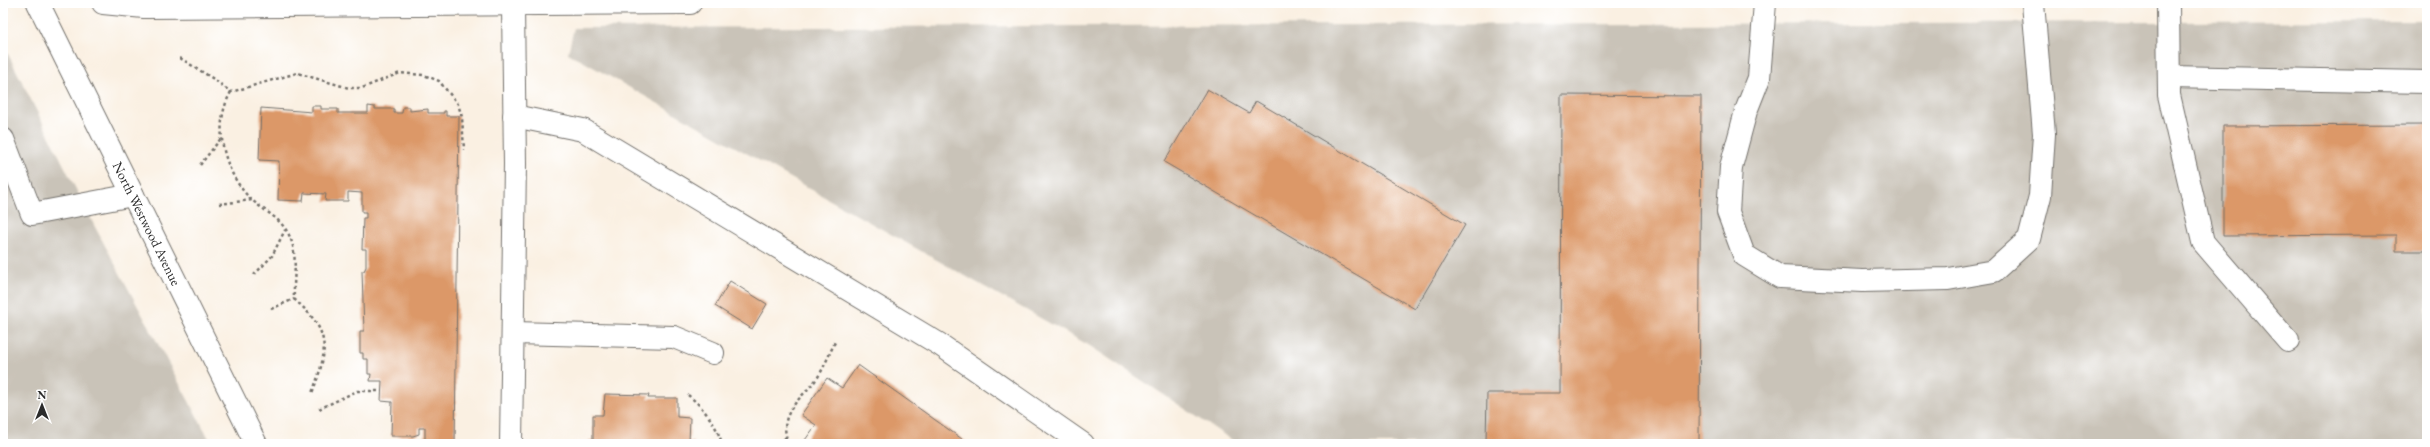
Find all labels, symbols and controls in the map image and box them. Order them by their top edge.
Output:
street label: North Westwood Avenue [109,158,186,289]
north arrow [22,385,62,425]
text: N [38,388,47,402]

